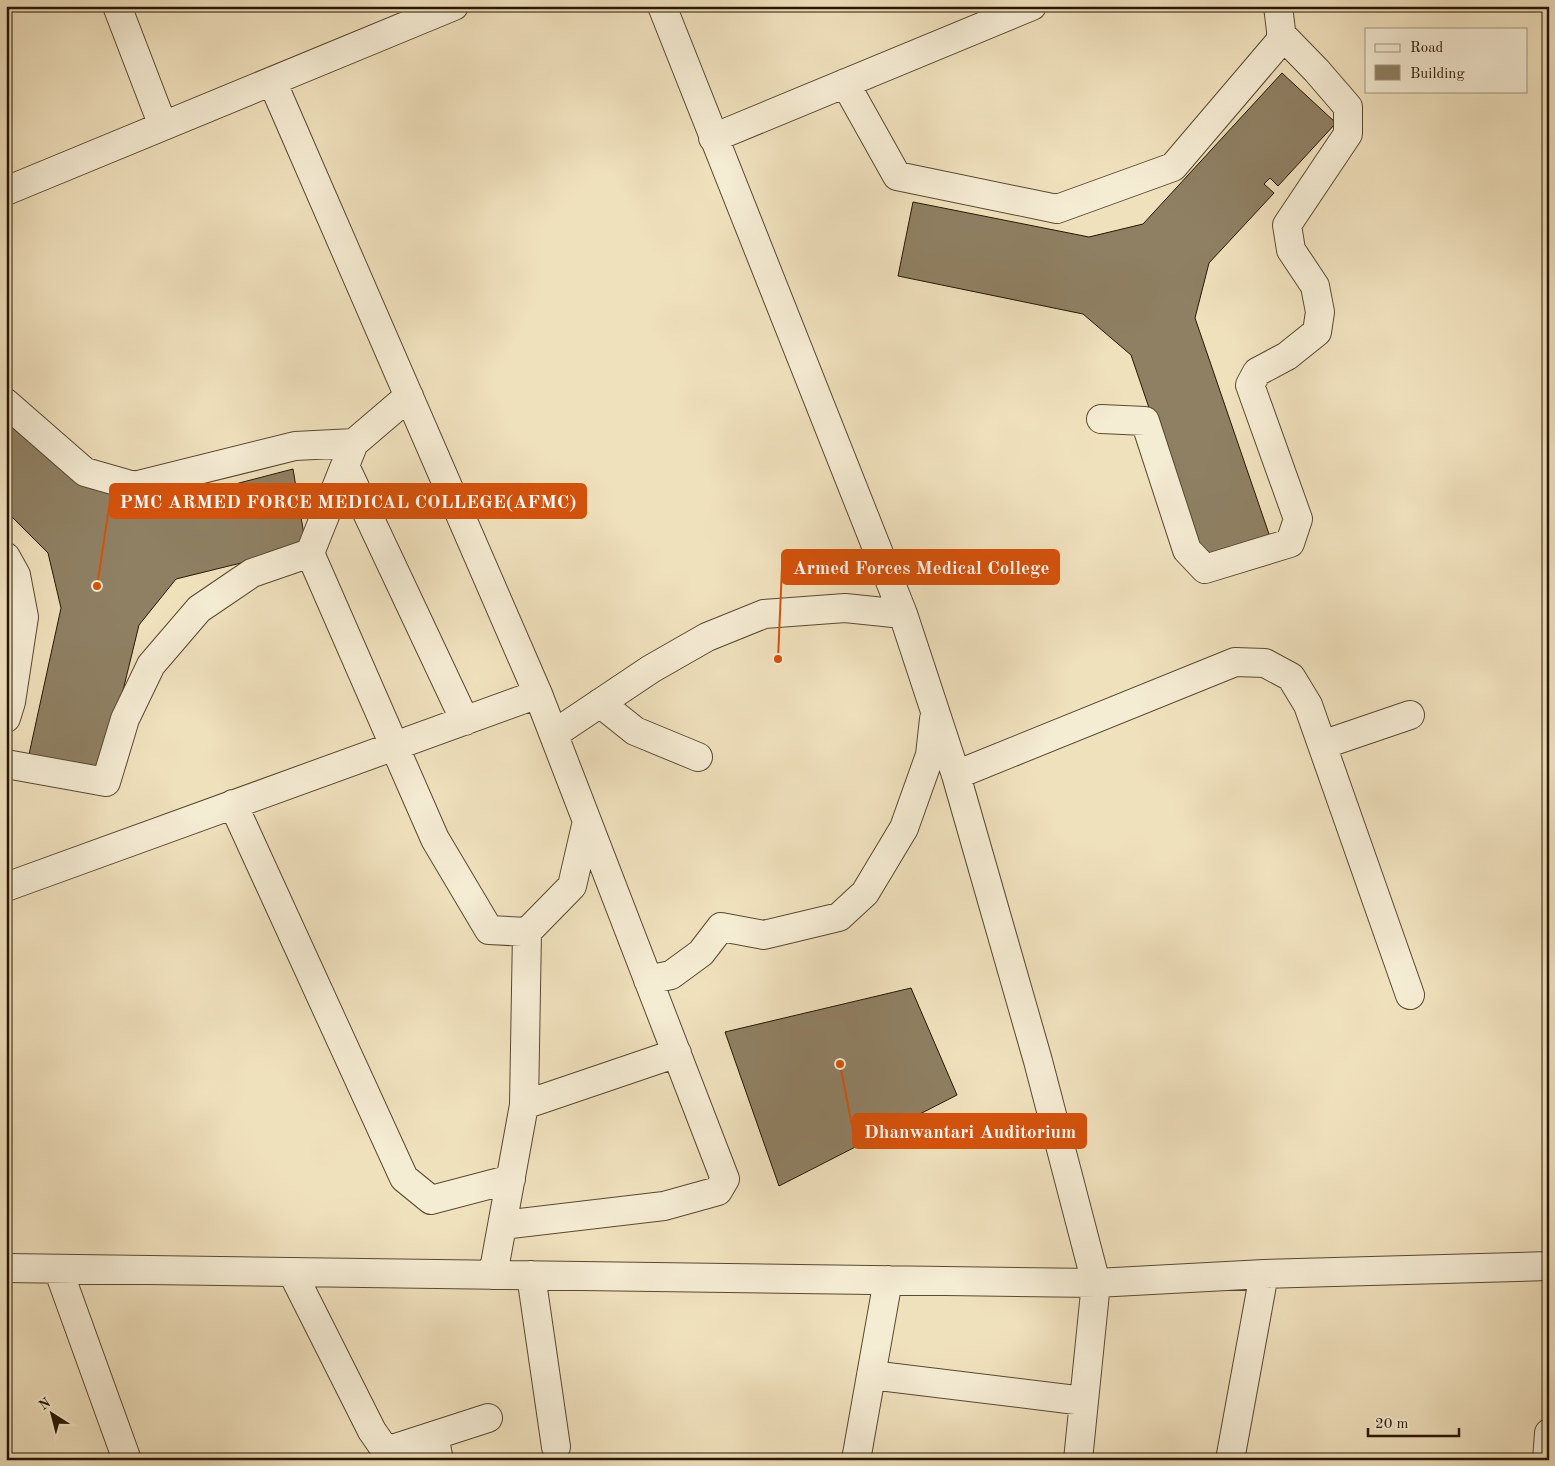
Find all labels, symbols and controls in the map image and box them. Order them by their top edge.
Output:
legend [1365,28,1528,92]
text: Road [1410,41,1444,56]
text: Building [1410,67,1465,82]
callout: PMC ARMED FORCE MEDICAL COLLEGE(AFMC) [110,484,586,518]
text: PMC ARMED FORCE MEDICAL COLLEGE(AFMC) [120,494,576,513]
callout: Armed Forces Medical College [782,550,1059,584]
text: Armed Forces Medical College [792,560,1050,579]
callout: Dhanwantari Auditorium [853,1114,1086,1148]
text: Dhanwantari Auditorium [864,1124,1076,1143]
north arrow [28,1388,78,1438]
text: N [37,1395,54,1413]
scale bar [1368,1406,1459,1438]
text: 20 m [1375,1417,1409,1432]

